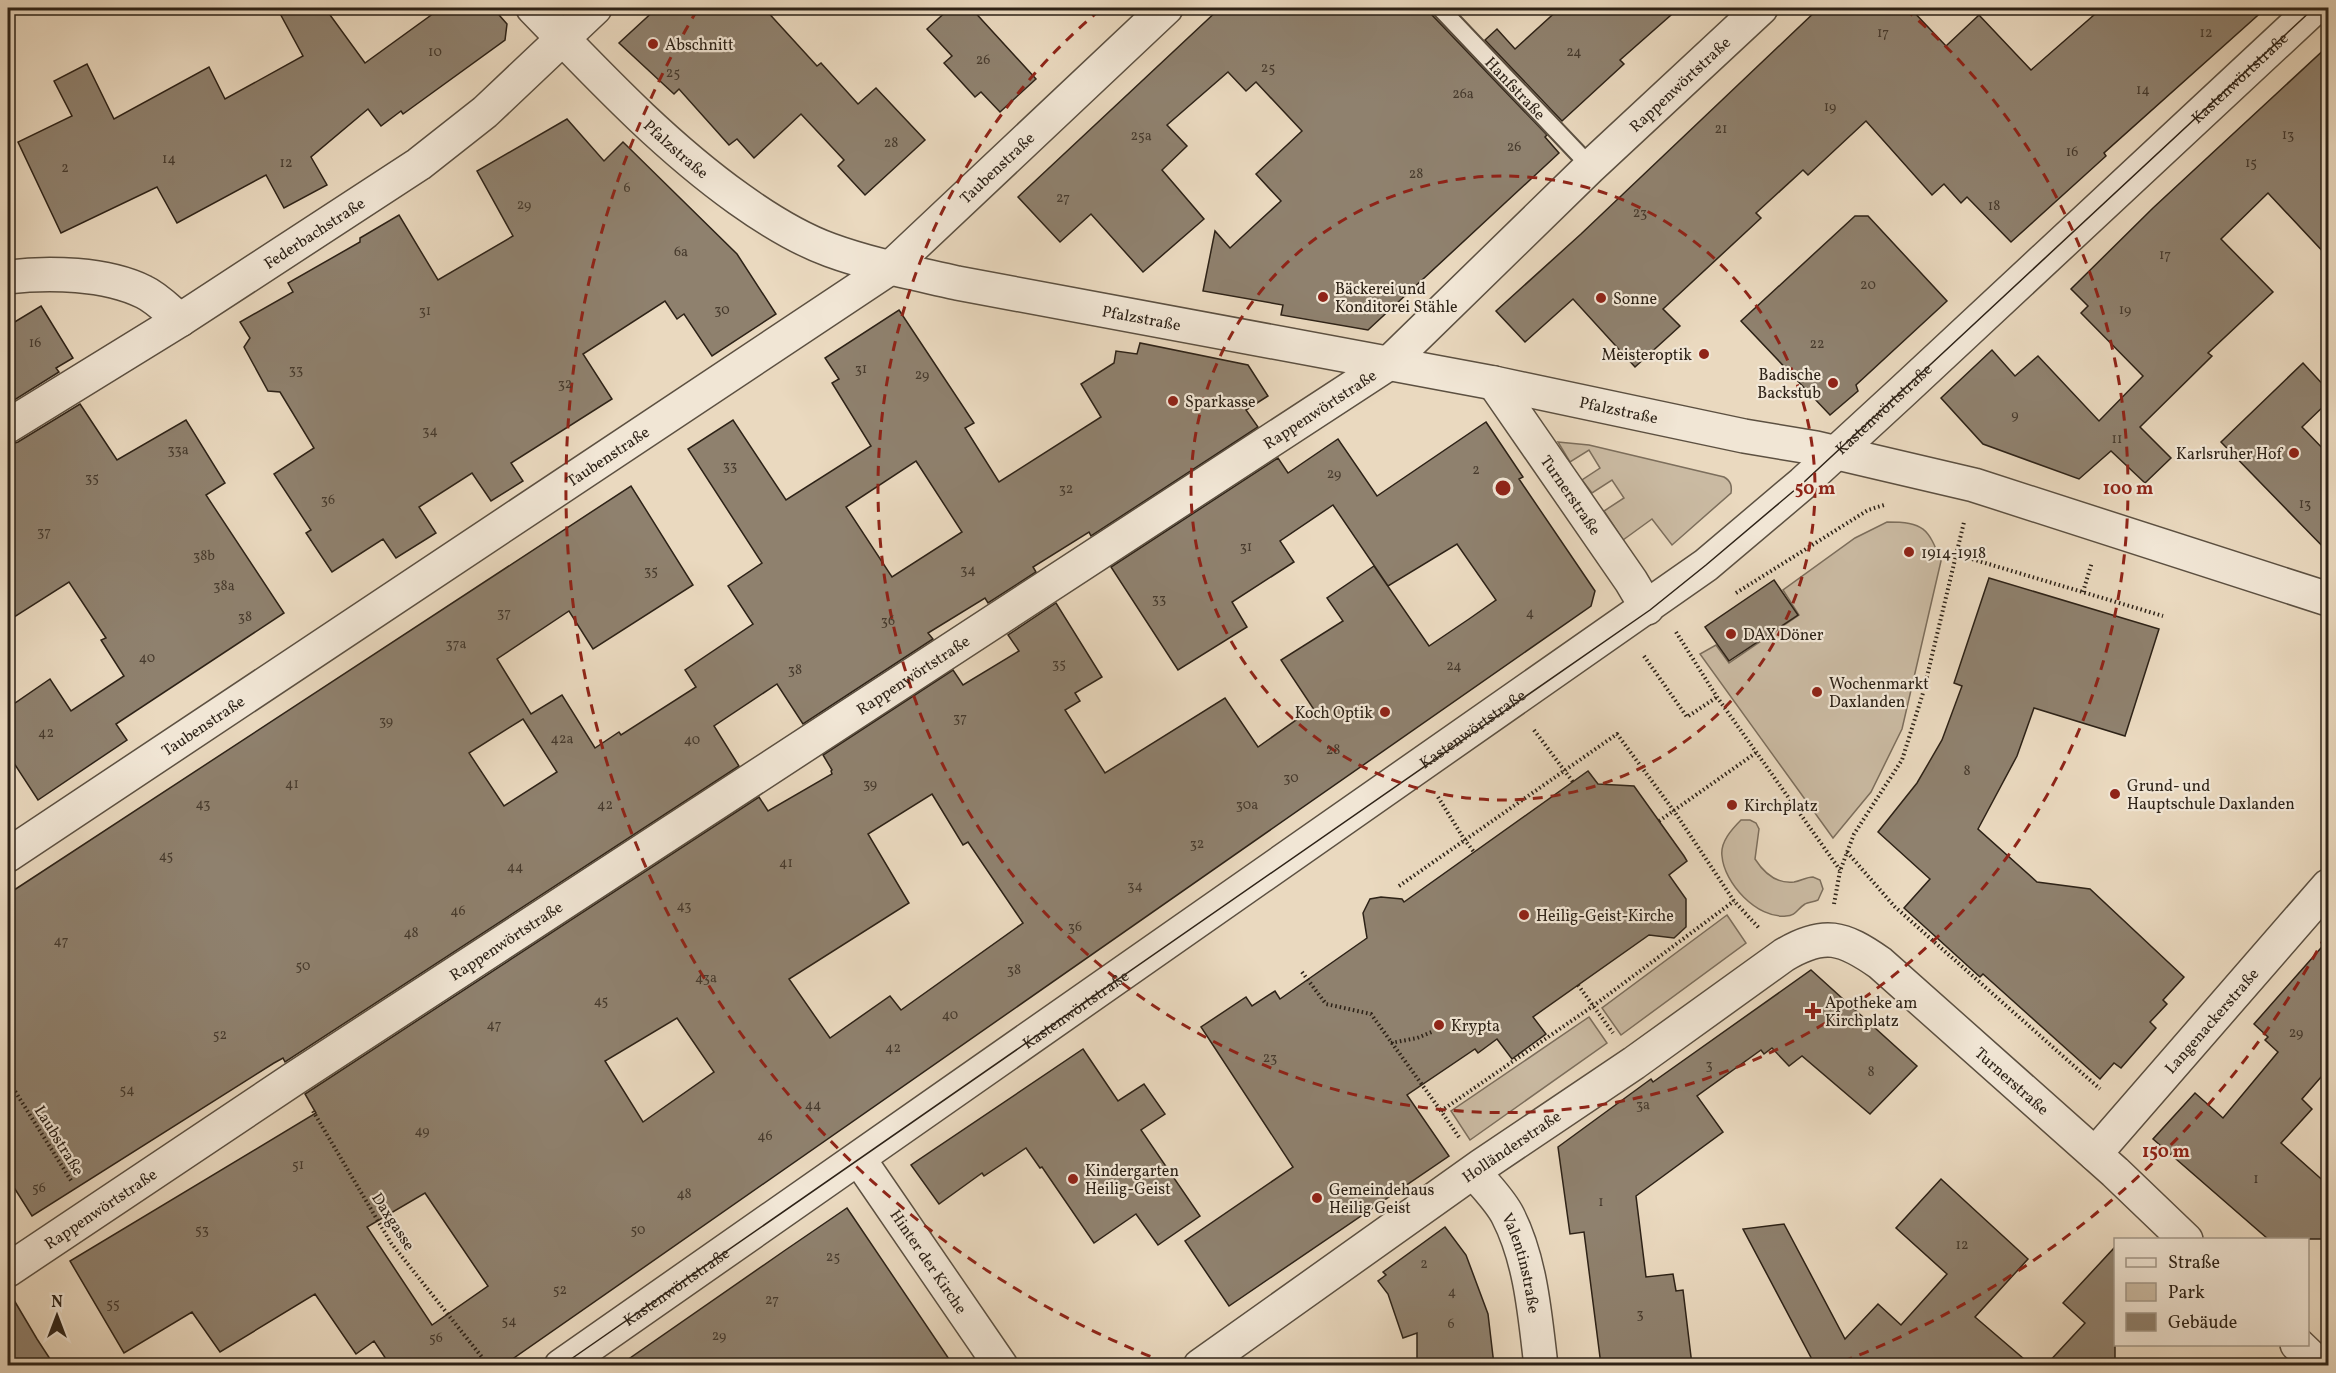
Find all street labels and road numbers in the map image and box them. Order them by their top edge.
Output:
street label: Kastenwörtstraße [2187,28,2294,130]
street label: Rappenwörtstraße [1625,33,1736,138]
street label: Hanfstraße [1479,53,1550,126]
street label: Pfalzstraße [638,116,712,185]
street label: Taubenstraße [956,128,1040,210]
street label: Federbachstraße [260,193,370,275]
street label: Pfalzstraße [1100,301,1183,337]
street label: Kastenwörtstraße [1831,359,1938,461]
street label: Rappenwörtstraße [1260,365,1382,456]
street label: Pfalzstraße [1577,392,1660,430]
street label: Taubenstraße [563,422,654,493]
street label: Turnerstraße [1534,452,1605,540]
street label: Rappenwörtstraße [853,631,975,721]
street label: Kastenwörtstraße [1416,685,1531,775]
street label: Taubenstraße [158,691,250,763]
street label: Rappenwörtstraße [446,897,568,987]
street label: Langenackerstraße [2160,964,2265,1079]
street label: Kastenwörtstraße [1019,966,1134,1055]
street label: Turnerstraße [1969,1043,2053,1121]
street label: Laubstraße [28,1102,89,1180]
street label: Holländerstraße [1458,1106,1566,1189]
street label: Rappenwörtstraße [41,1164,162,1256]
street label: Daxgasse [365,1189,419,1255]
street label: Hinter der Kirche [884,1206,971,1319]
street label: Valentinstraße [1495,1210,1544,1315]
street label: Kastenwörtstraße [619,1243,735,1333]

